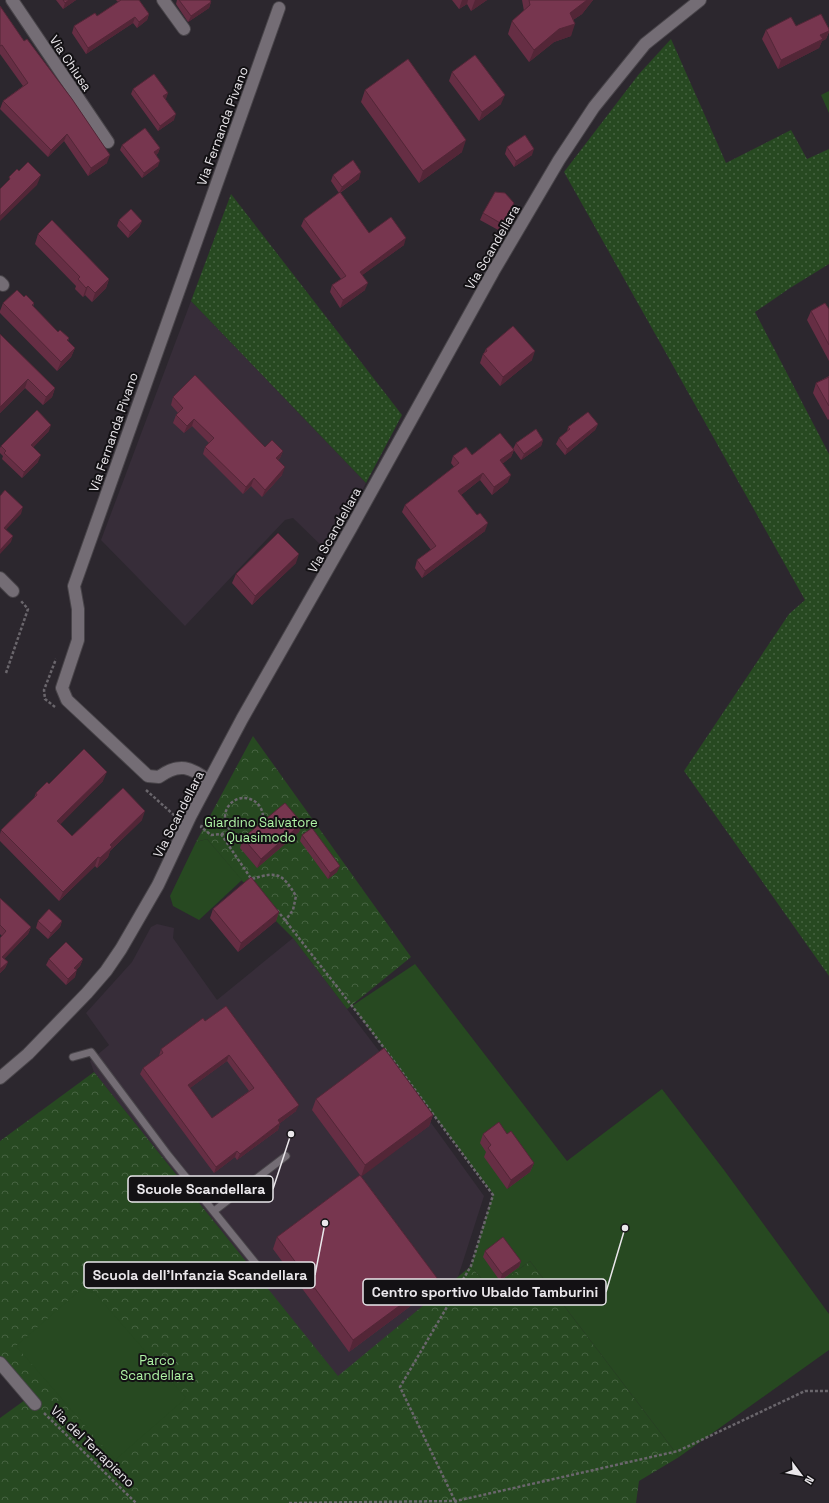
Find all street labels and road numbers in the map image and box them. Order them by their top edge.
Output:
street label: Via Chiusa [46,32,96,95]
street label: Via Fernanda Pivano [193,64,252,188]
street label: Via Scandellara [461,201,524,293]
street label: Via Fernanda Pivano [85,370,142,494]
street label: Via Scandellara [304,484,365,576]
street label: Via Scandellara [149,767,208,861]
street label: Via del Terrapieno [47,1402,138,1491]

